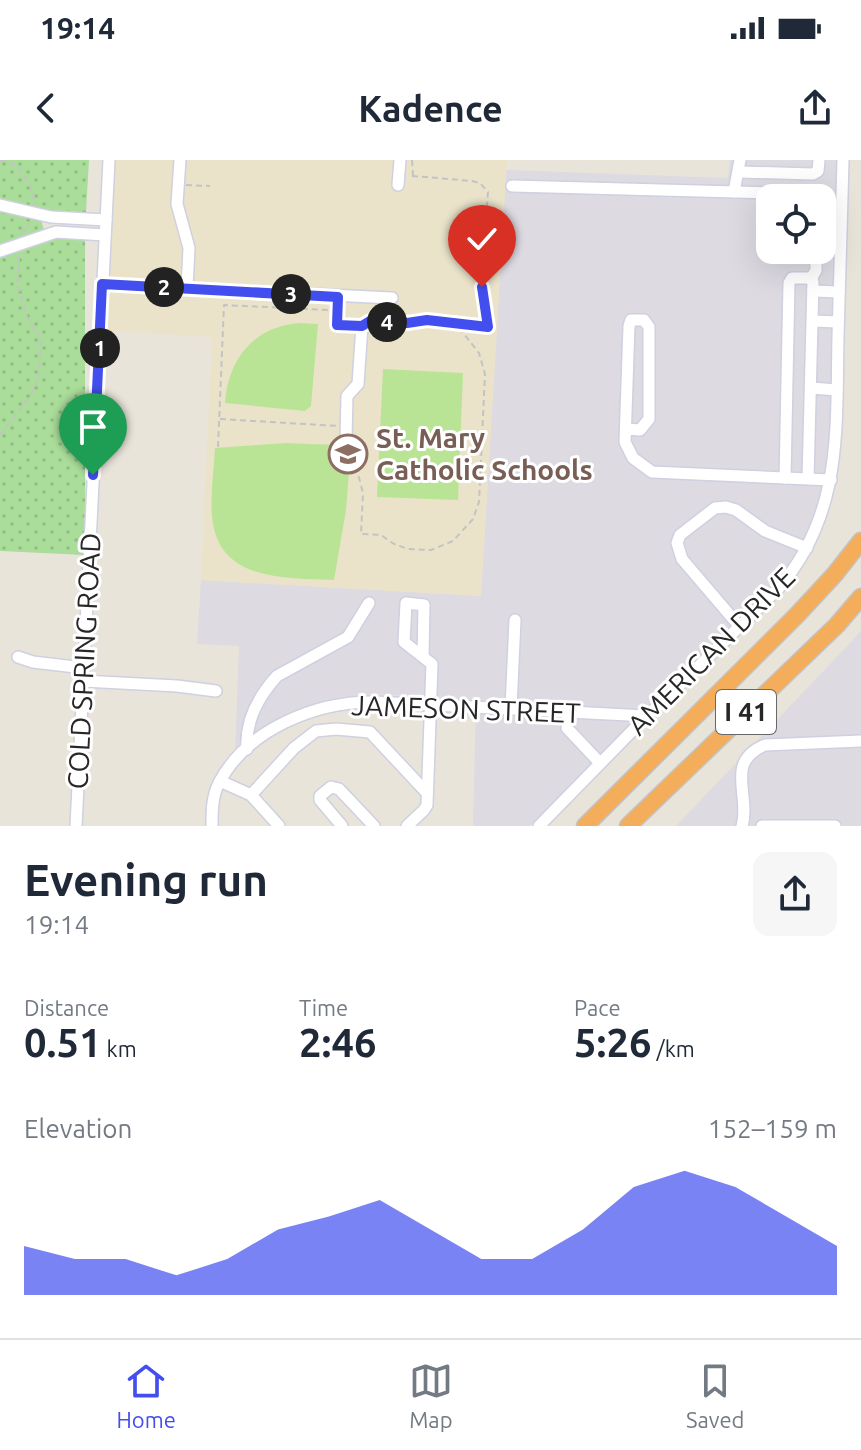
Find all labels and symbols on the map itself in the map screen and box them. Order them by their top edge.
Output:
pin [448,205,516,287]
pin: 2 [144,267,184,307]
pin: 3 [271,274,311,314]
pin: 4 [367,302,407,342]
pin: 1 [80,328,120,368]
pin [59,393,127,475]
place label: St. Mary Catholic Schools [376,422,593,485]
school or university icon: St. Mary Catholic Schools [327,433,369,475]
street label: COLD SPRING ROAD [61,532,106,790]
street label: AMERICAN DRIVE [621,561,801,741]
street label: JAMESON STREET [351,689,582,728]
road number: I 41 [716,690,776,734]

